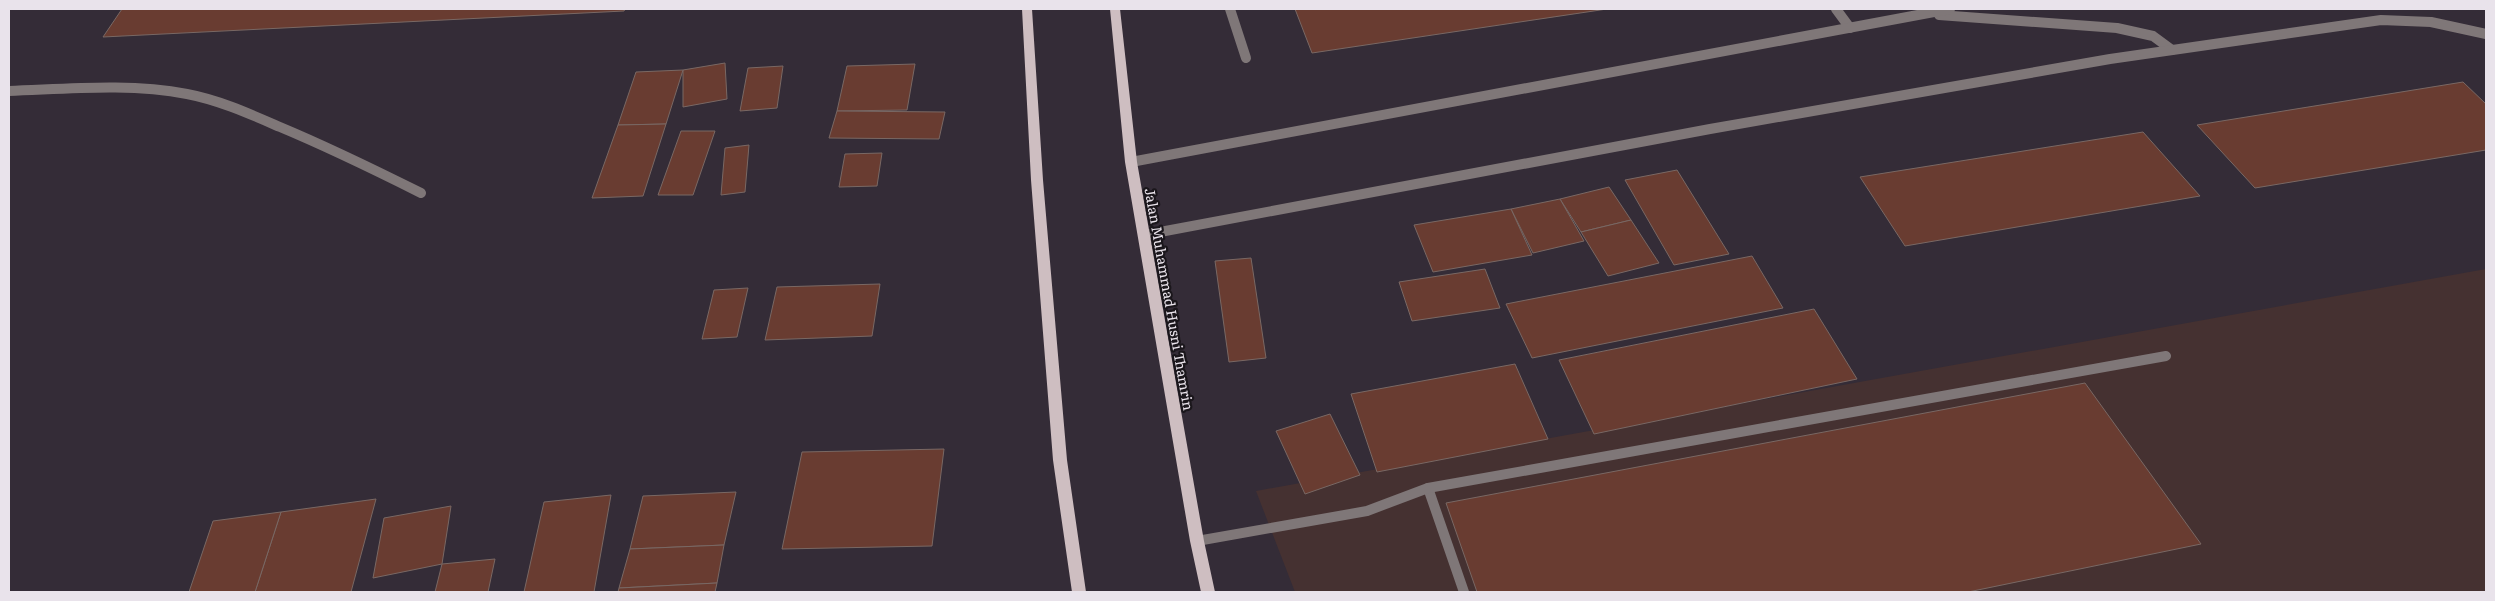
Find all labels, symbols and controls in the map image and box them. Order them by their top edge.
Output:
street label: Jalan Muhammad Husni Thamrin [1141,186,1199,412]

